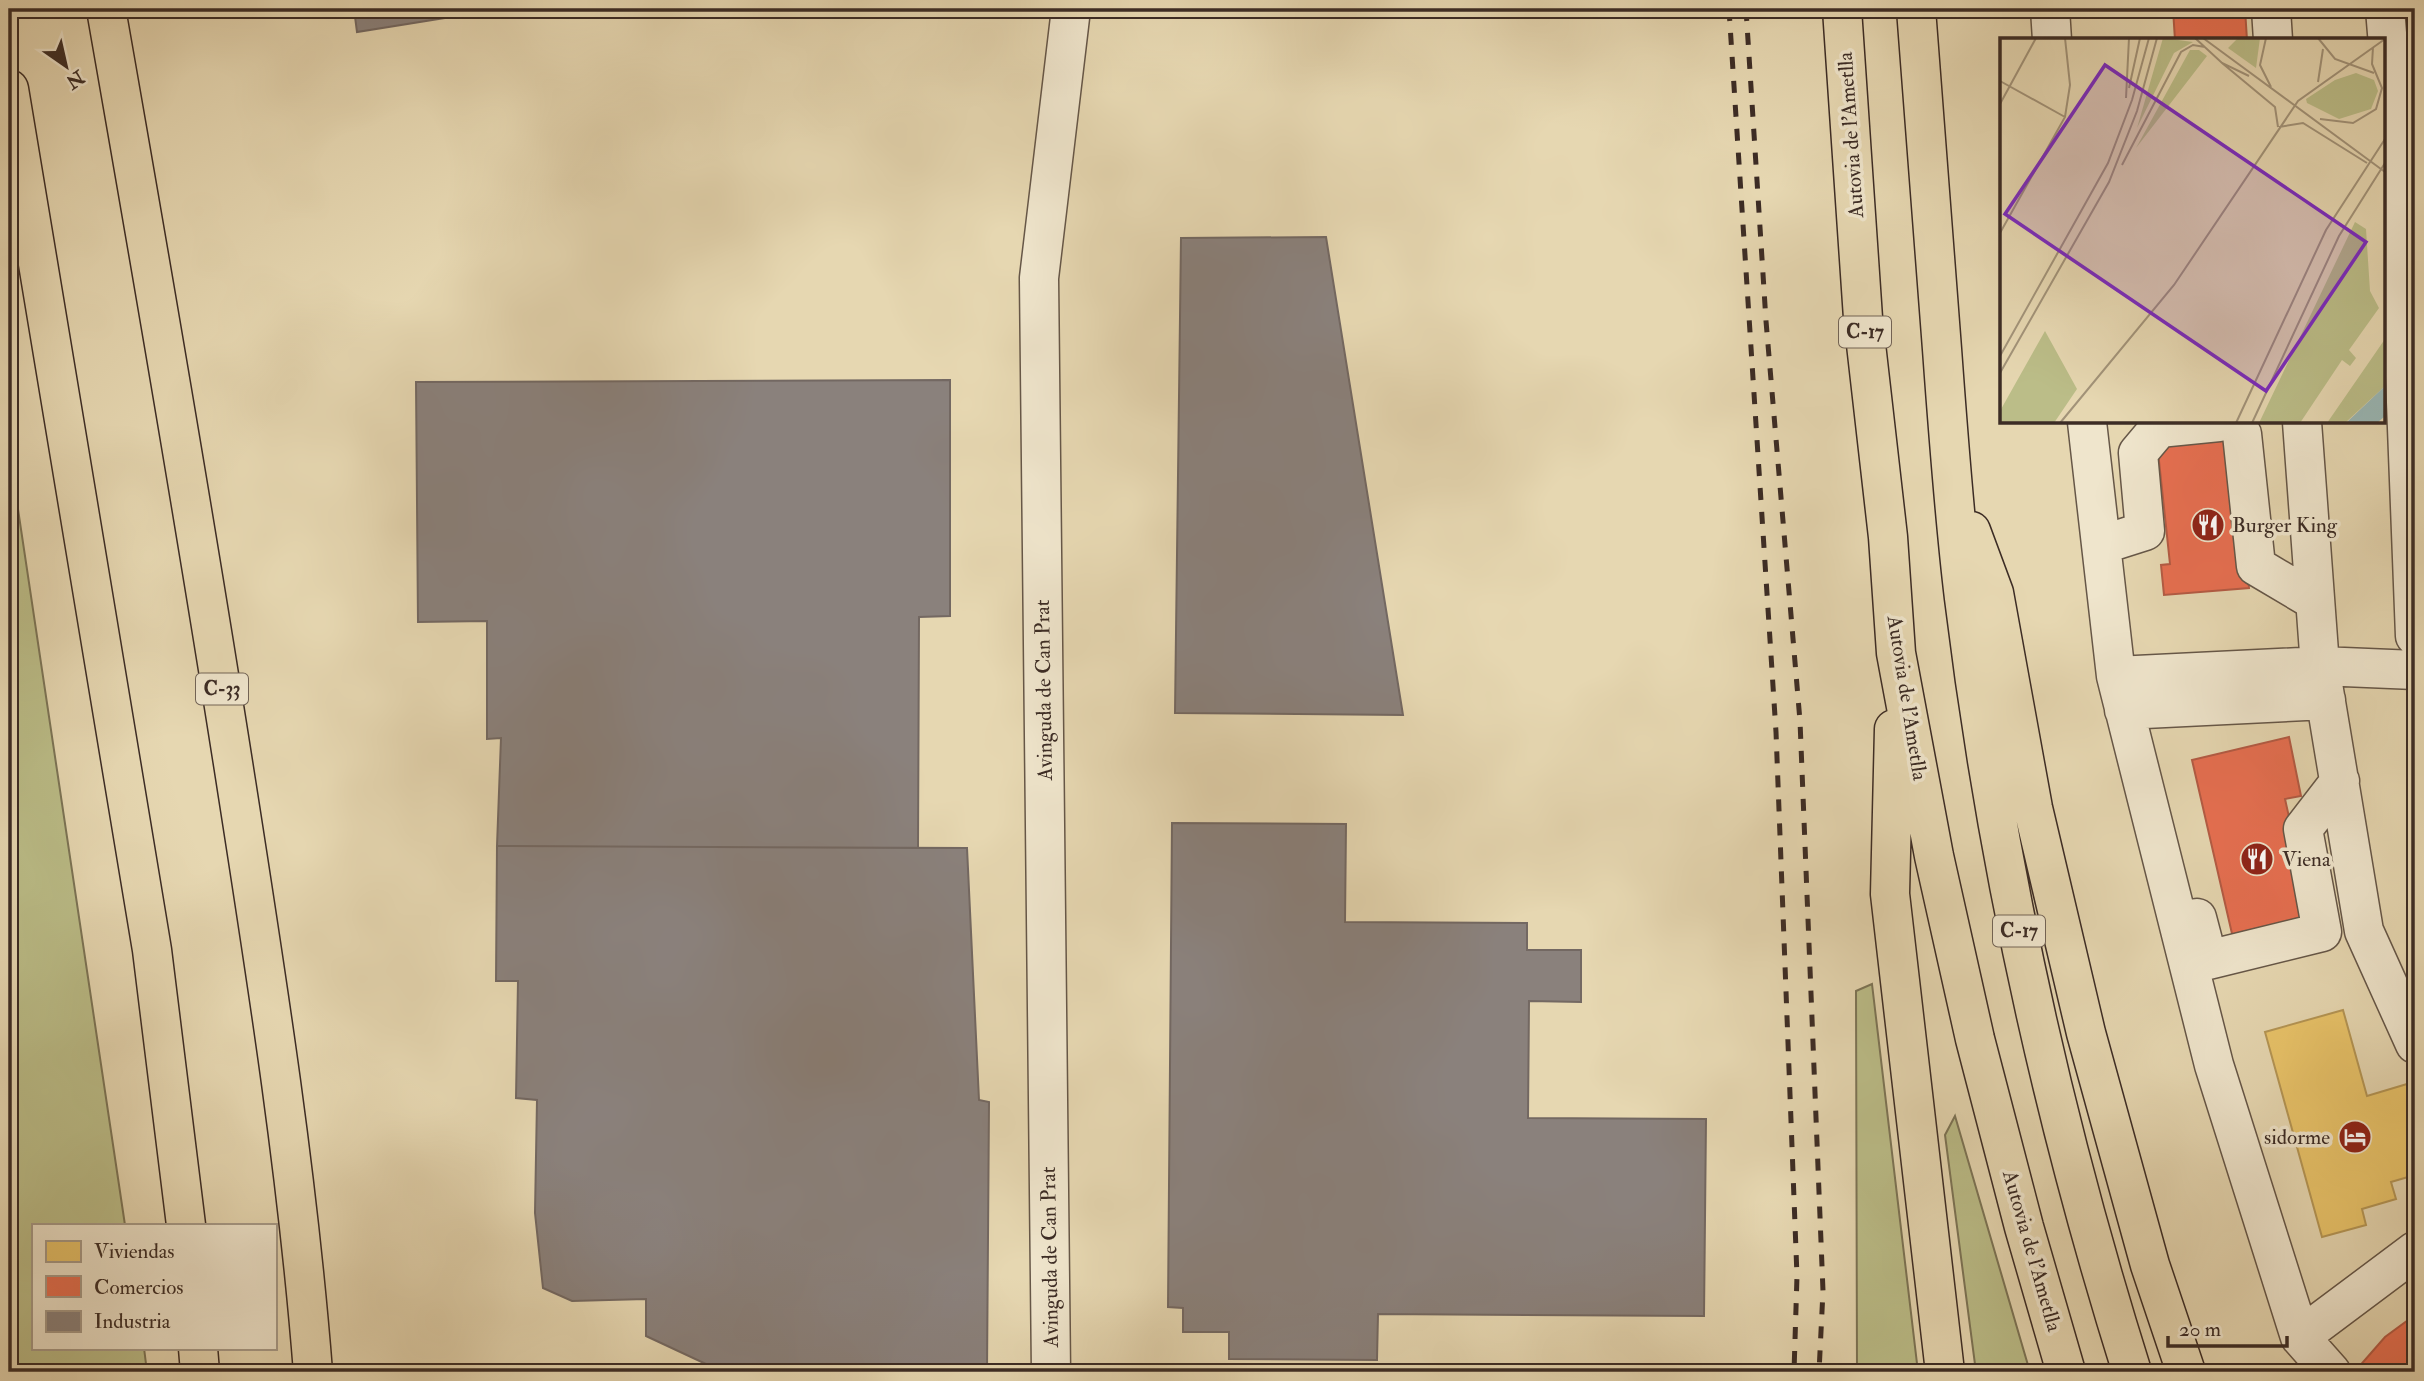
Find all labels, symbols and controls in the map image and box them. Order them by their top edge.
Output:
north arrow [32,32,102,102]
inset map [2000,38,2386,424]
street label: Autovia de l'Ametlla [1832,51,1870,220]
text: N [60,64,90,95]
road number: C-17 [1839,316,1891,348]
restaurant icon: Burger King [2189,506,2227,544]
place label: Burger King [2232,512,2338,539]
street label: Avinguda de Can Prat [1029,599,1059,782]
street label: Autovia de l'Ametlla [1880,613,1933,783]
road number: C-33 [196,674,248,704]
restaurant icon: Viena [2238,840,2276,878]
place label: Viena [2282,846,2331,873]
road number: C-17 [1993,916,2045,946]
hotel icon: sidorme [2336,1118,2374,1156]
place label: sidorme [2264,1124,2330,1151]
street label: Avinguda de Can Prat [1035,1166,1065,1349]
street label: Autovia de l'Ametlla [1996,1166,2068,1335]
legend [32,1224,276,1350]
text: Viviendas [94,1238,175,1265]
text: Comercios [94,1274,184,1301]
scale bar [2168,1304,2288,1348]
text: Industria [94,1308,171,1335]
text: 20 m [2179,1316,2221,1343]

